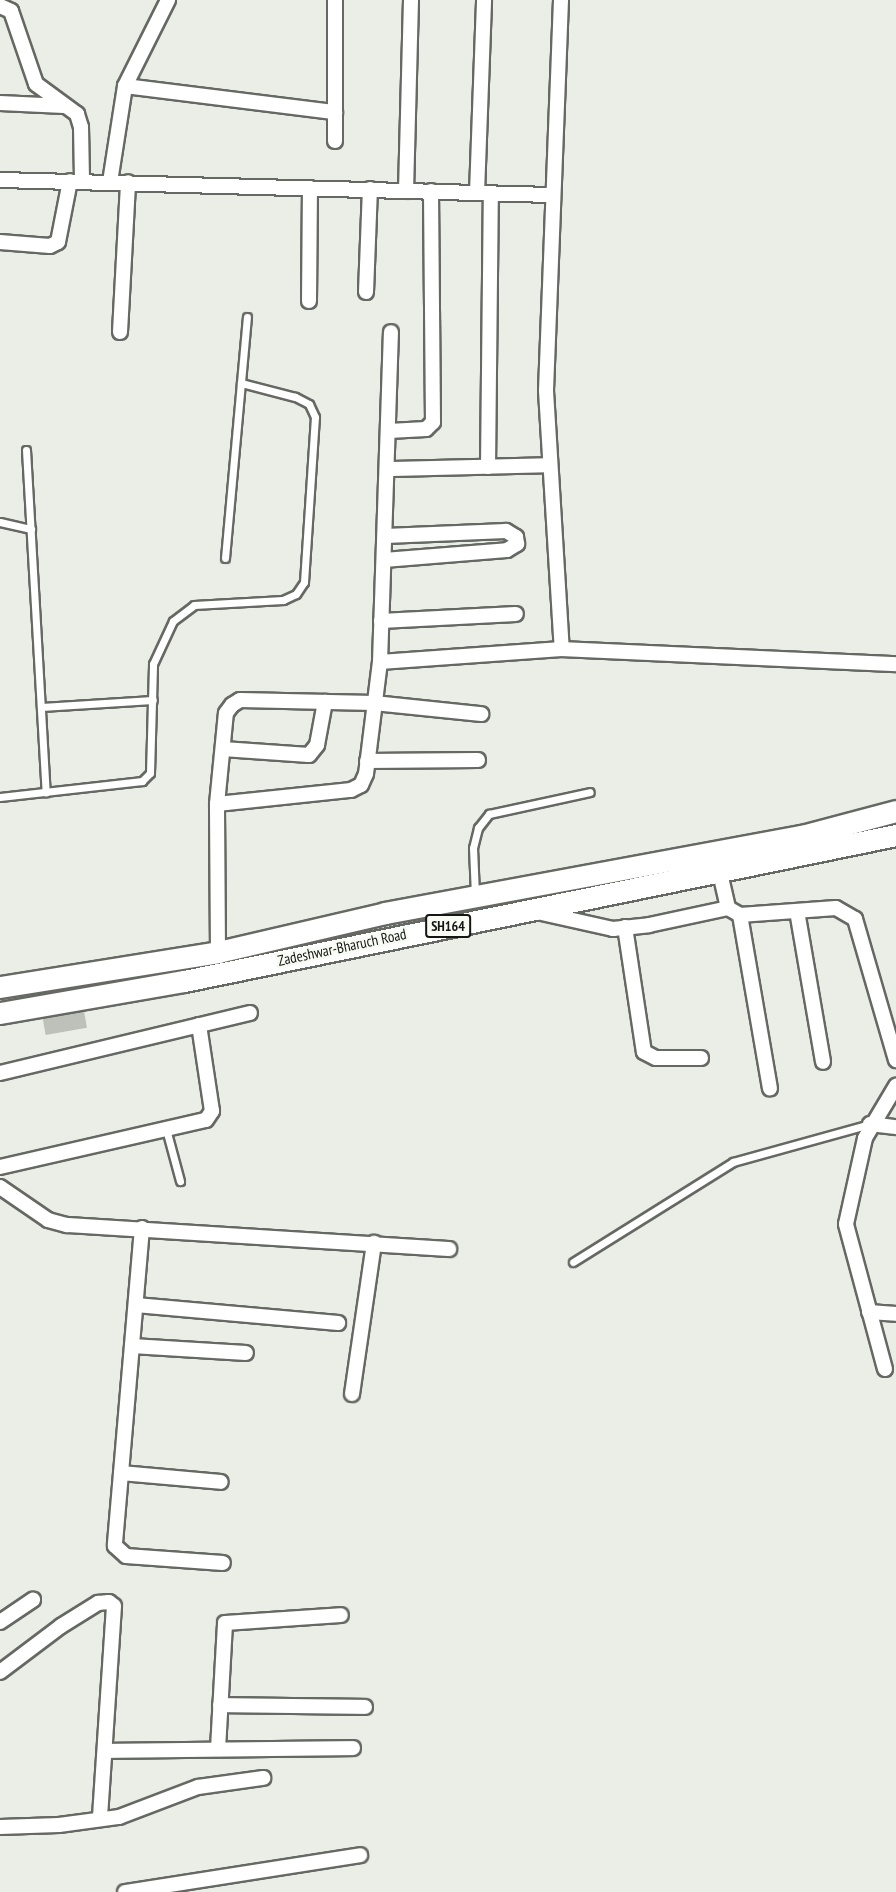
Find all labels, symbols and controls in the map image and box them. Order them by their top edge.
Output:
road number: SH164 [424,915,472,937]
street label: Zadeshwar-Bharuch Road [276,925,408,969]

